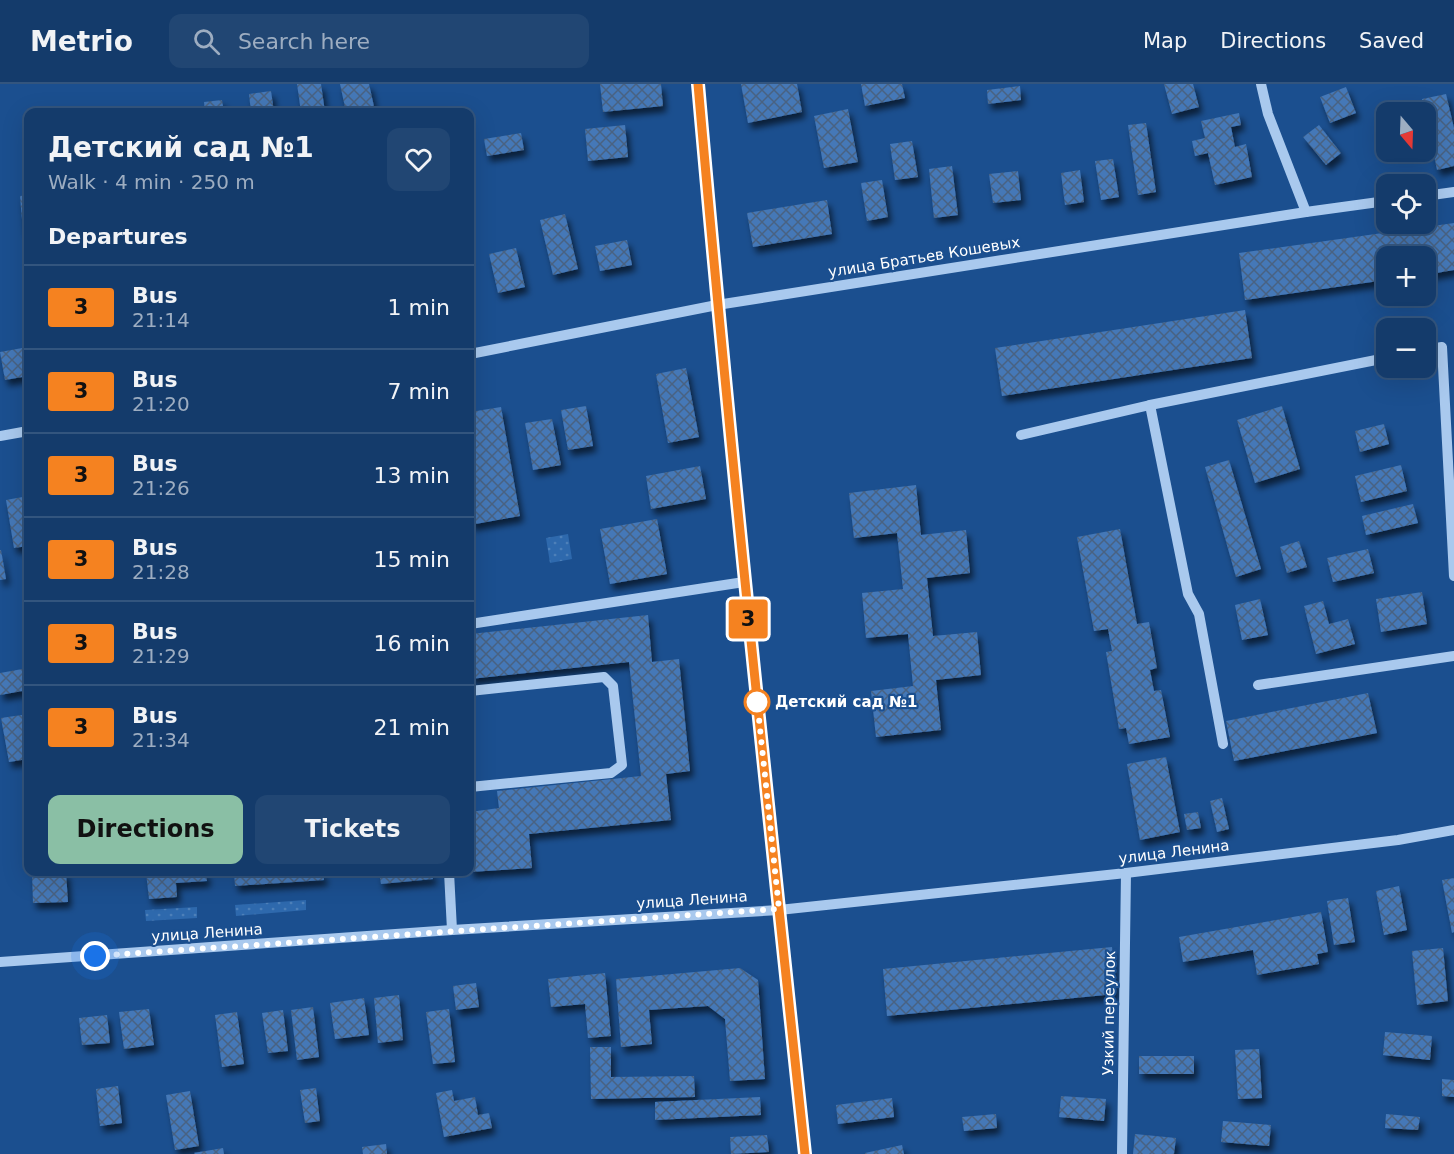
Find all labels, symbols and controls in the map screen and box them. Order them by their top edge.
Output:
search box [169,14,589,68]
text: Metrio [30,25,133,58]
icon: search [190,25,223,58]
text: Search here [238,29,370,54]
text: Map [1143,29,1187,53]
text: Directions [1220,29,1326,53]
text: Saved [1359,29,1424,53]
north arrow [1376,102,1436,162]
map controls [1376,102,1436,378]
button: heart [387,128,450,191]
text: Детский сад №1 [48,131,314,164]
text: Walk · 4 min · 250 m [48,170,255,194]
button: locate [1376,174,1436,234]
text: Departures [48,224,188,249]
street label: улица Братьев Кошевых [827,233,1021,281]
button: + [1376,246,1436,306]
text: Bus [132,283,178,308]
text: 3 [74,295,88,319]
text: 1 min [388,295,450,320]
text: 21:14 [132,308,190,332]
button: − [1376,318,1436,378]
text: Bus [132,367,178,392]
text: 3 [74,379,88,403]
text: 7 min [388,379,450,404]
text: 21:20 [132,392,190,416]
text: Bus [132,451,178,476]
text: 3 [74,463,88,487]
text: 13 min [374,463,450,488]
text: 21:26 [132,476,190,500]
text: Bus [132,535,178,560]
text: 3 [74,547,88,571]
text: 15 min [374,547,450,572]
text: 21:28 [132,560,190,584]
line badge: 3 [728,600,768,638]
text: 3 [741,607,755,631]
text: Bus [132,619,178,644]
text: 3 [74,631,88,655]
text: 16 min [374,631,450,656]
text: 21:29 [132,644,190,668]
marker: Детский сад №1 [744,689,770,715]
place label: Детский сад №1 [775,693,917,711]
text: Bus [132,703,178,728]
text: 3 [74,715,88,739]
text: 21 min [374,715,450,740]
text: 21:34 [132,728,190,752]
button: Directions [48,795,243,864]
button: Tickets [255,795,450,864]
street label: улица Ленина [1118,836,1230,868]
street label: улица Ленина [636,887,748,913]
street label: улица Ленина [151,920,263,946]
your location [80,941,110,971]
street label: Узкий переулок [1099,950,1119,1076]

